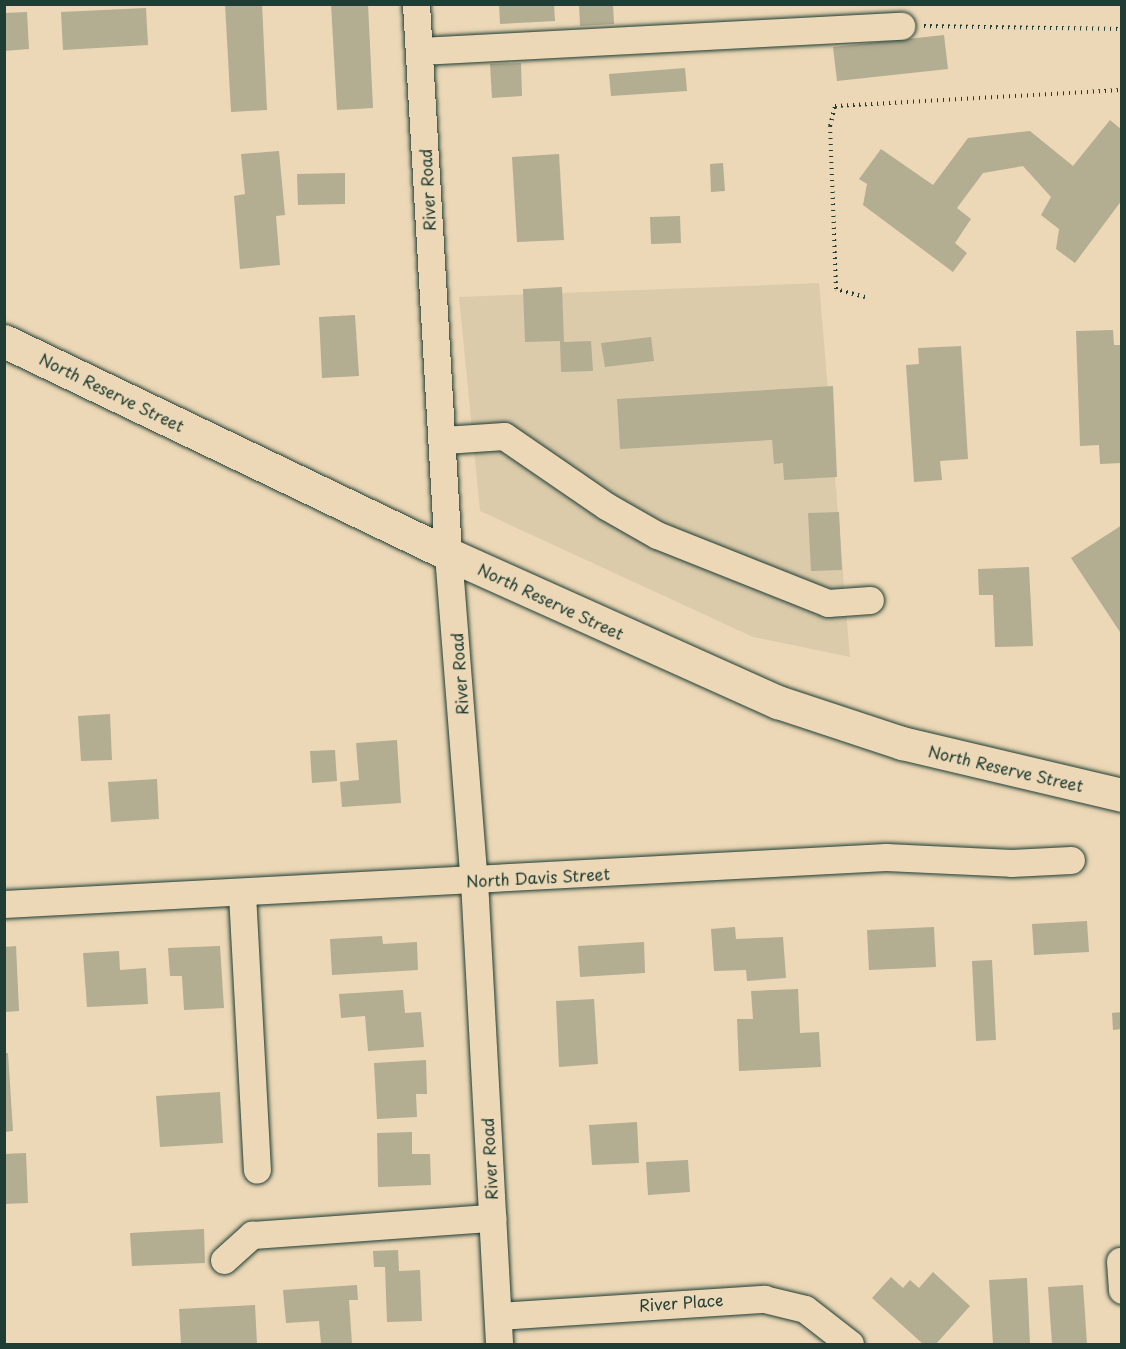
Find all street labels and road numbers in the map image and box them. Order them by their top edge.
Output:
street label: River Road [415,148,439,232]
street label: North Reserve Street [36,348,188,436]
street label: North Reserve Street [474,558,628,644]
street label: River Road [447,632,471,716]
street label: North Reserve Street [926,741,1086,795]
street label: North Davis Street [465,864,611,890]
street label: River Road [477,1117,501,1201]
street label: River Place [638,1289,724,1315]

